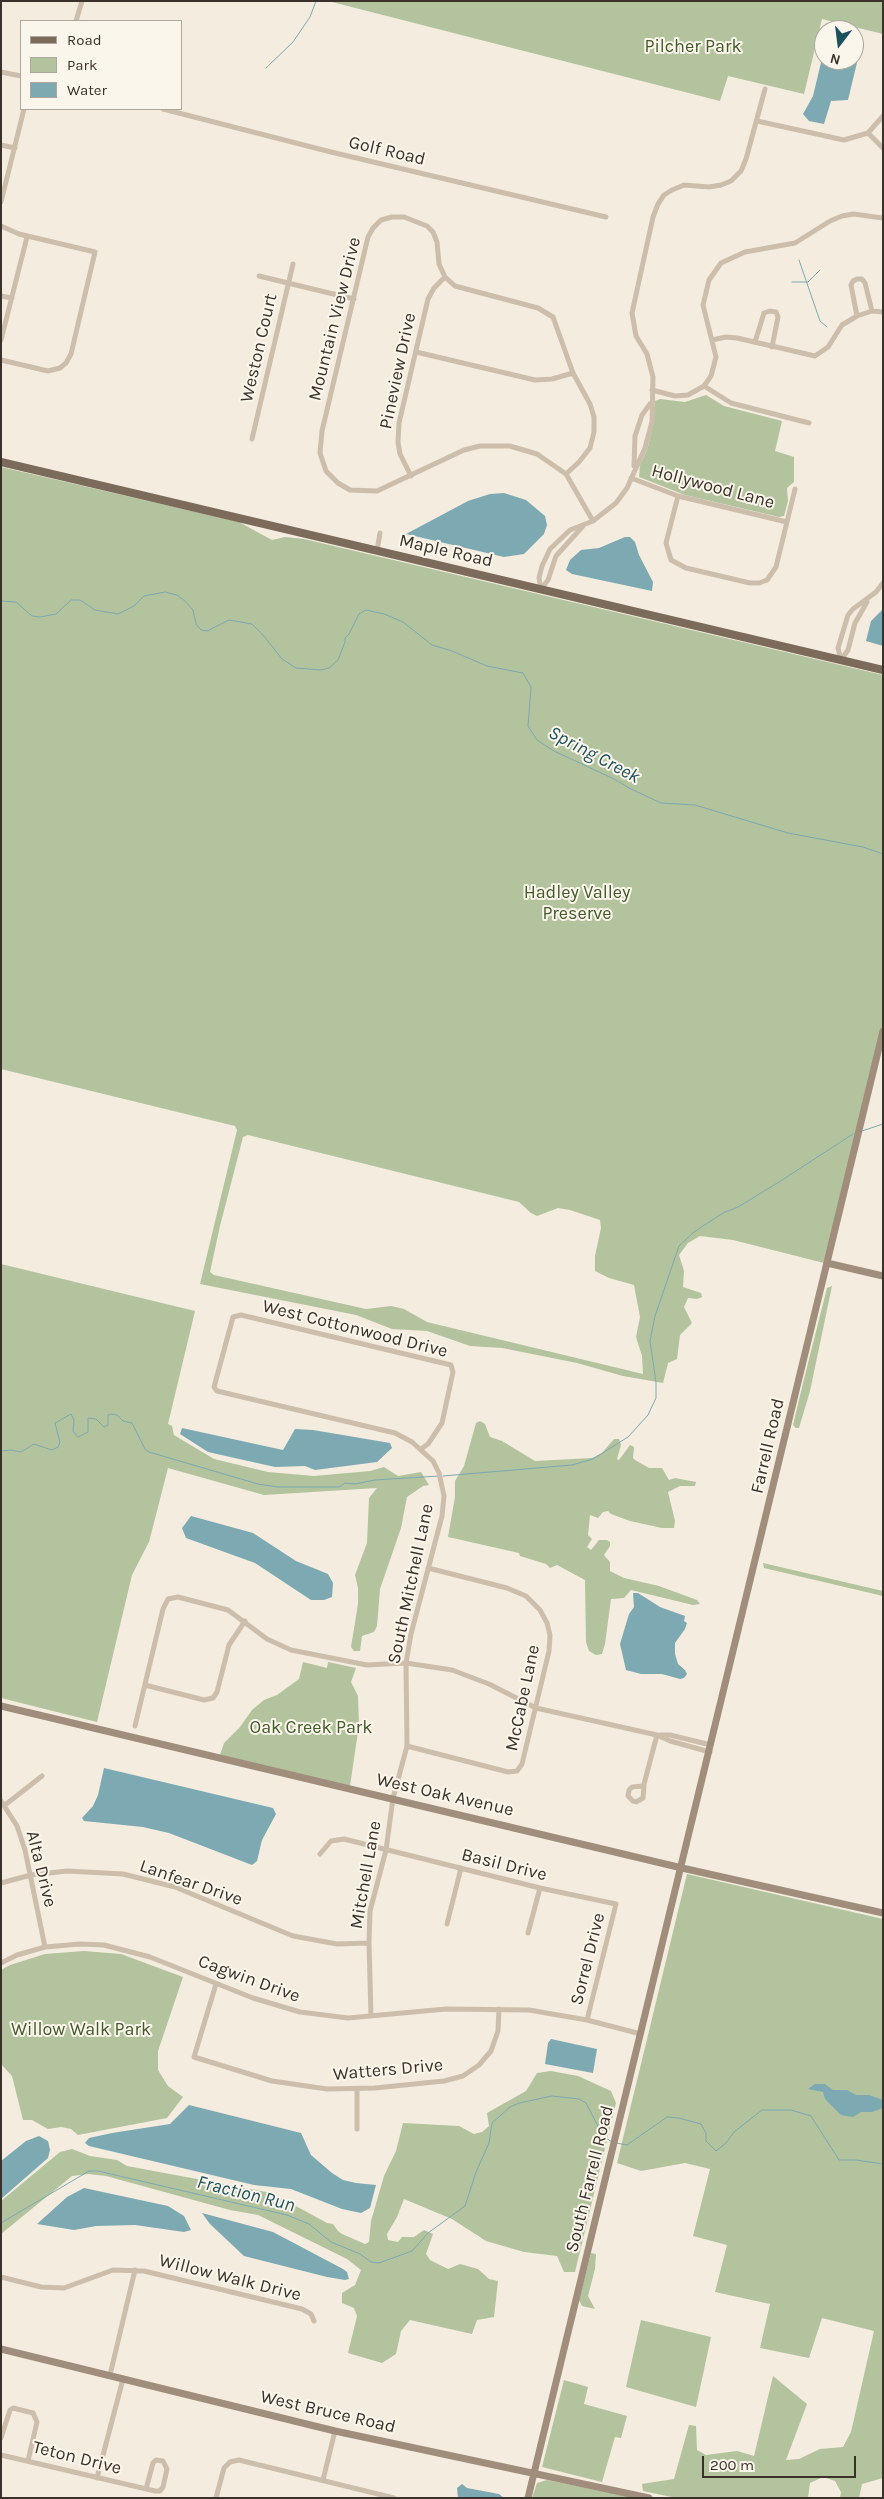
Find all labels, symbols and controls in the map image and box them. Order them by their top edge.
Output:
legend [20,20,182,110]
north arrow [814,20,864,70]
text: Road [67,31,102,49]
park label: Pilcher Park [644,36,742,58]
text: N [828,49,842,69]
text: Park [67,56,97,74]
text: Water [67,81,107,99]
street label: Golf Road [346,132,428,170]
street label: Mountain View Drive [304,235,366,403]
street label: Weston Court [236,291,282,405]
street label: Pineview Drive [375,311,421,431]
street label: Hollywood Lane [649,460,777,514]
street label: Maple Road [397,530,495,572]
water label: Spring Creek [544,721,644,789]
park label: Hadley Valley Preserve [524,882,630,924]
street label: West Cottonwood Drive [260,1296,450,1362]
street label: Farrell Road [747,1396,789,1496]
street label: South Mitchell Lane [383,1502,439,1666]
street label: McCabe Lane [501,1643,545,1753]
park label: Oak Creek Park [250,1717,372,1739]
street label: West Oak Avenue [374,1769,516,1821]
street label: Mitchell Lane [346,1819,386,1931]
street label: Alta Drive [21,1828,61,1910]
street label: Basil Drive [459,1844,549,1886]
street label: Lanfear Drive [137,1855,245,1911]
street label: Sorrel Drive [566,1911,610,2007]
street label: Cagwin Drive [195,1951,303,2007]
park label: Willow Walk Park [11,2019,151,2041]
street label: Watters Drive [332,2054,444,2086]
street label: South Farrell Road [561,2103,619,2255]
water label: Fraction Run [195,2171,297,2217]
street label: Willow Walk Drive [157,2250,303,2306]
street label: West Bruce Road [258,2386,398,2438]
street label: Teton Drive [30,2437,124,2479]
scale bar [704,2446,858,2478]
text: 200 m [710,2456,754,2474]

